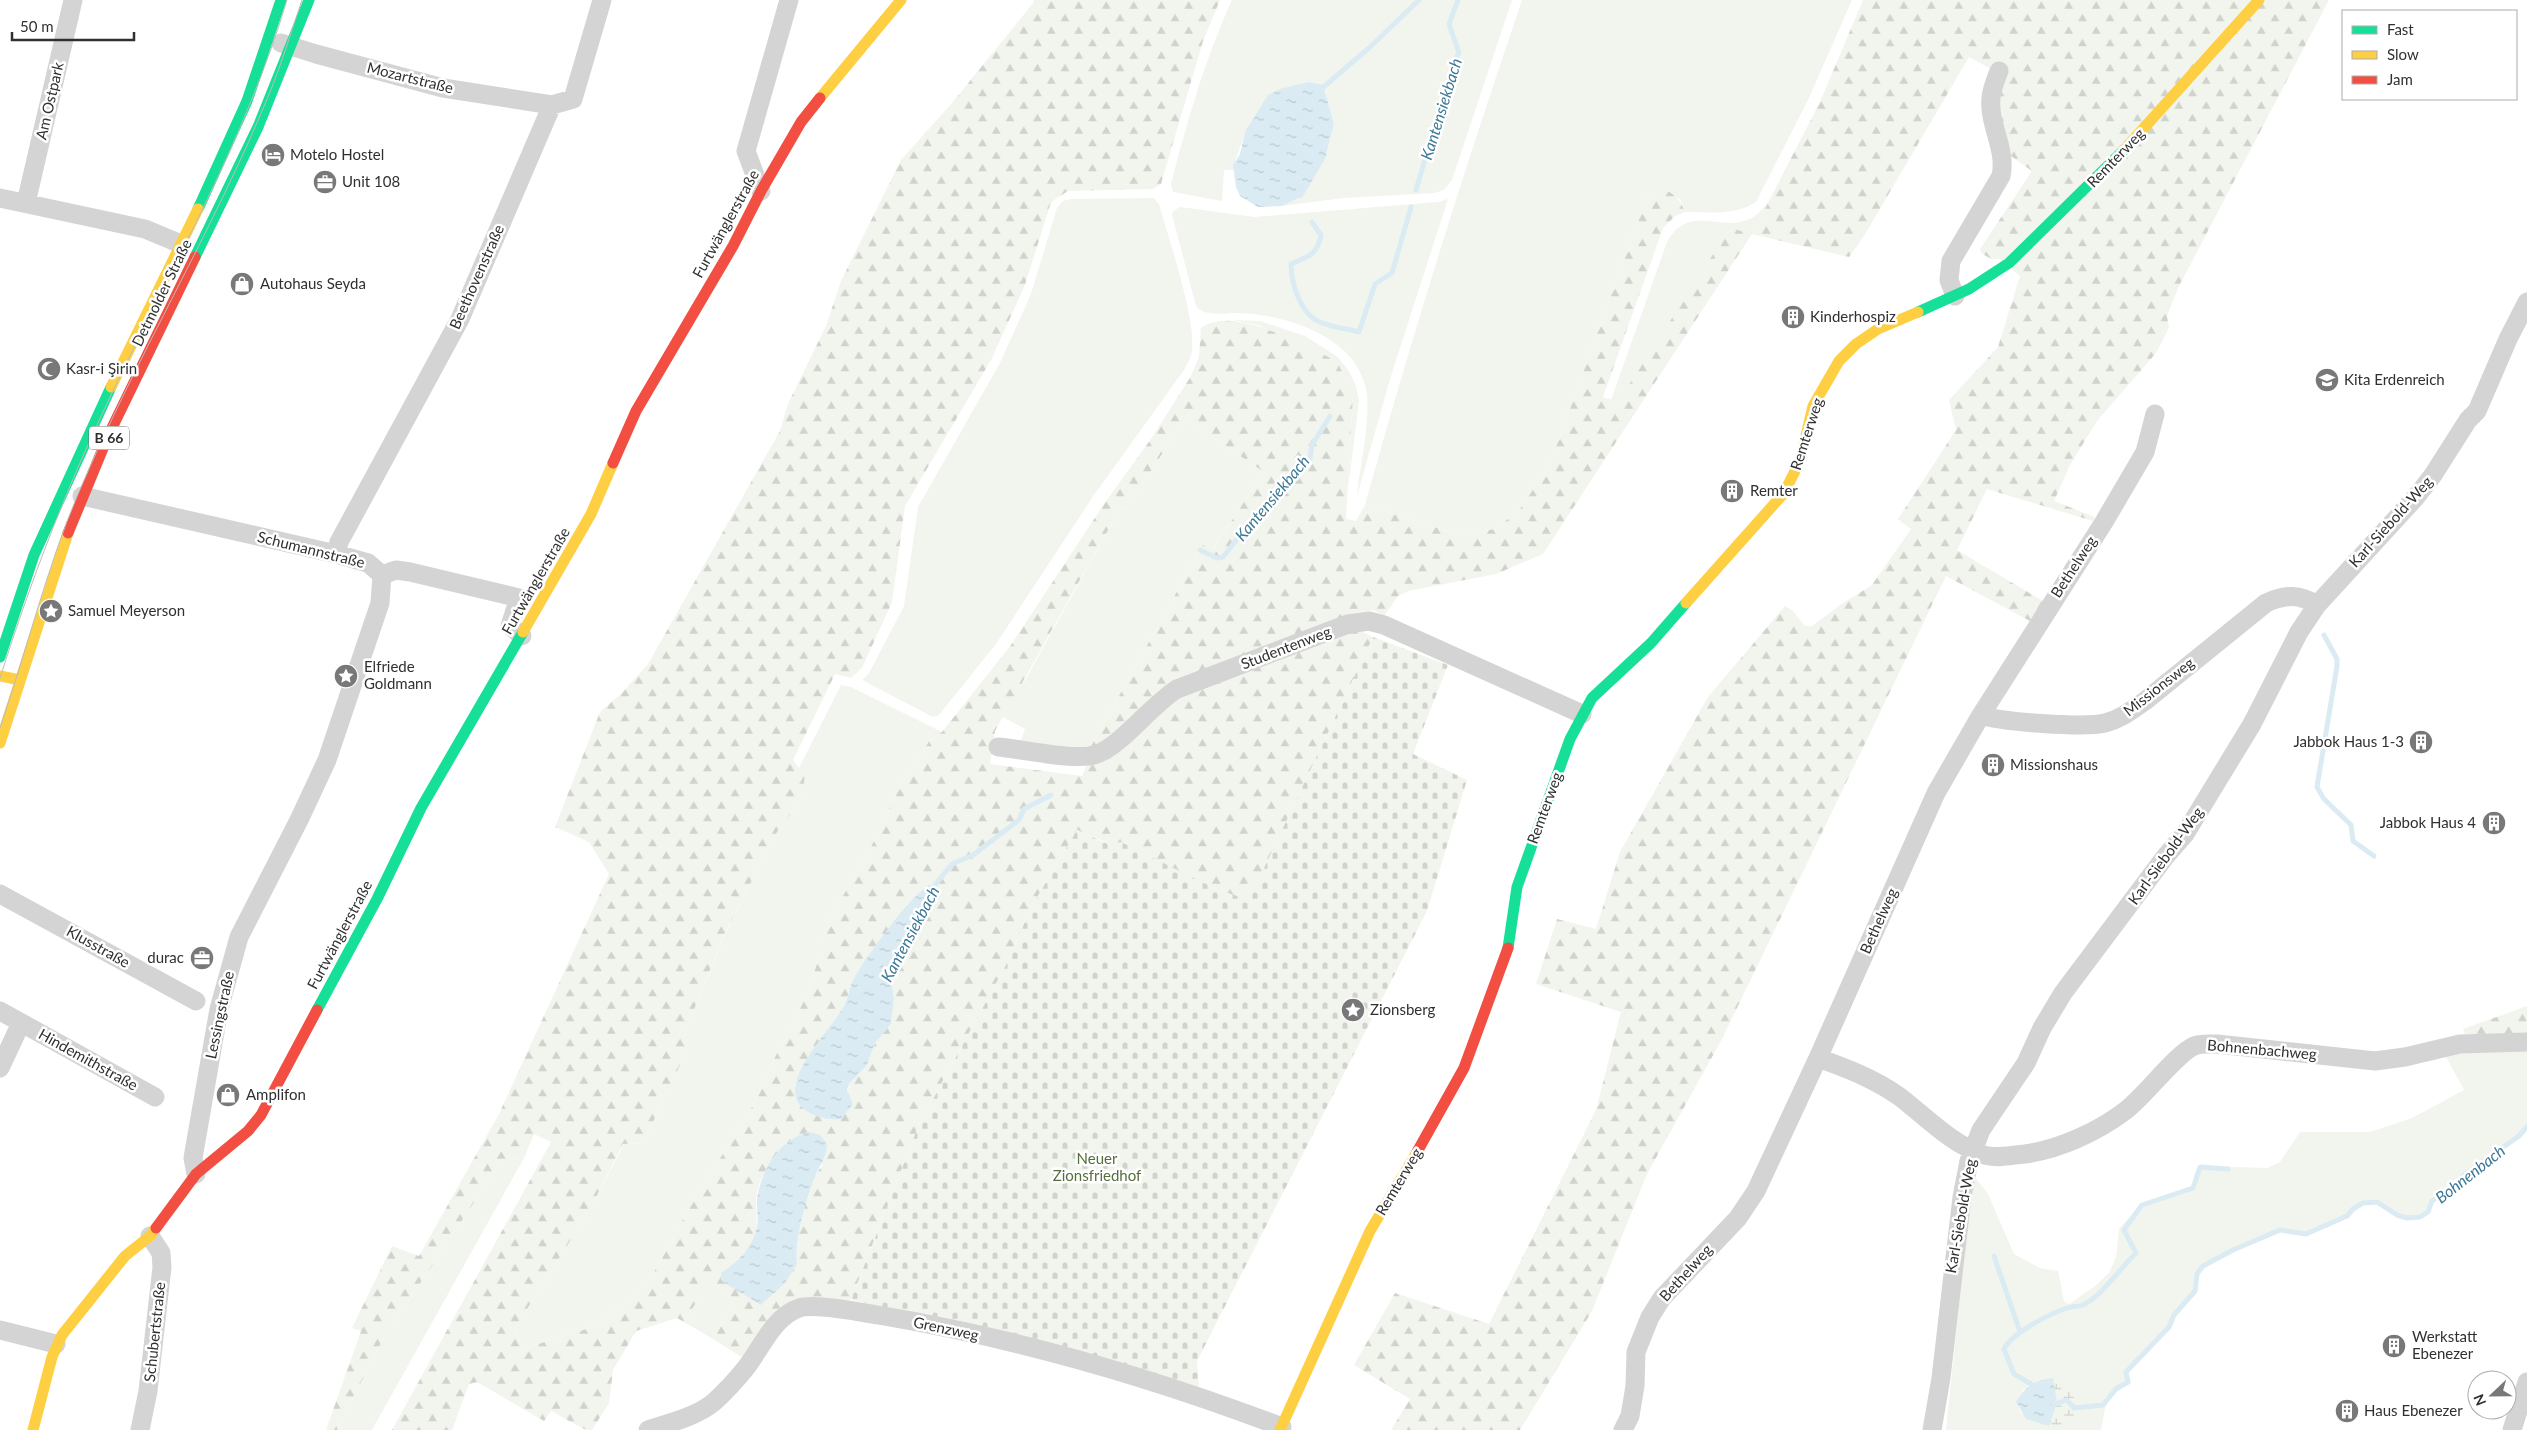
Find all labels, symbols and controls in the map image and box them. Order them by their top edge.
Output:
scale bar [12,10,135,42]
legend [2342,10,2517,100]
text: 50 m [20,17,54,35]
text: Fast [2387,20,2414,38]
text: Slow [2387,45,2419,63]
water label: Kantensiekbach [1416,56,1465,162]
street label: Mozartstraße [365,58,455,96]
street label: Am Ostpark [31,60,67,141]
text: Jam [2387,70,2413,88]
street label: Remterweg [2083,124,2148,191]
hotel icon: Motelo Hostel [260,142,286,168]
place label: Motelo Hostel [290,145,384,163]
street label: Furtwänglerstraße [688,166,762,281]
office icon: Unit 108 [312,169,338,195]
place label: Unit 108 [342,172,400,190]
street label: Beethovenstraße [445,221,507,332]
street label: Detmolder Straße [127,236,195,349]
shop icon: Autohaus Seyda [229,271,255,297]
place label: Autohaus Seyda [260,274,366,292]
building icon: Kinderhospiz [1780,304,1806,330]
place label: Kinderhospiz [1810,307,1896,325]
mosque icon: Kasr-i Şirin [36,356,62,382]
place label: Kasr-i Şirin [66,359,137,377]
school or university icon: Kita Erdenreich [2314,367,2340,393]
place label: Kita Erdenreich [2344,370,2445,388]
street label: Remterweg [1786,395,1826,472]
road number: B 66 [89,426,129,449]
water label: Kantensiekbach [1230,451,1313,544]
street label: Karl-Siebold-Weg [2345,472,2436,570]
building icon: Remter [1719,478,1745,504]
place label: Remter [1750,481,1798,499]
street label: Furtwänglerstraße [497,524,573,637]
street label: Schumannstraße [256,527,367,571]
street label: Bethelweg [2047,532,2100,601]
place icon: Samuel Meyerson [38,598,64,624]
place label: Samuel Meyerson [68,601,185,619]
street label: Studentenweg [1238,622,1333,673]
street label: Missionsweg [2119,653,2197,719]
place label: Elfriede Goldmann [364,657,432,692]
place icon: Elfriede Goldmann [333,663,359,689]
building icon: Jabbok Haus 1-3 [2408,729,2434,755]
place label: Jabbok Haus 1-3 [2293,732,2404,750]
building icon: Missionshaus [1980,752,2006,778]
place label: Missionshaus [2010,755,2098,773]
street label: Remterweg [1523,769,1565,846]
street label: Karl-Siebold-Weg [2124,803,2207,908]
building icon: Jabbok Haus 4 [2481,810,2507,836]
place label: Jabbok Haus 4 [2380,813,2476,831]
street label: Furtwänglerstraße [303,877,375,992]
water label: Kantensiekbach [876,883,943,985]
street label: Bethelweg [1856,885,1901,956]
street label: Klusstraße [64,921,133,971]
office icon: durac [189,945,215,971]
place label: durac [147,948,184,966]
street label: Lessingstraße [201,969,237,1060]
place icon: Zionsberg [1340,997,1366,1023]
place label: Zionsberg [1370,1000,1436,1018]
street label: Hindemithstraße [36,1024,141,1094]
street label: Bohnenbachweg [2207,1035,2318,1063]
shop icon: Amplifon [215,1082,241,1108]
place label: Amplifon [246,1085,306,1103]
water label: Bohnenbach [2431,1140,2508,1207]
street label: Remterweg [1371,1144,1425,1218]
park label: Neuer Zionsfriedhof [1053,1149,1142,1184]
street label: Karl-Siebold-Weg [1941,1157,1979,1275]
street label: Bethelweg [1655,1240,1716,1304]
street label: Schubertstraße [140,1281,168,1383]
street label: Grenzweg [912,1312,981,1344]
place label: Werkstatt Ebenezer [2412,1327,2478,1362]
building icon: Werkstatt Ebenezer [2381,1333,2407,1359]
north arrow [2467,1370,2517,1420]
text: N [2470,1392,2489,1408]
building icon: Haus Ebenezer [2334,1398,2360,1424]
place label: Haus Ebenezer [2364,1401,2463,1419]

